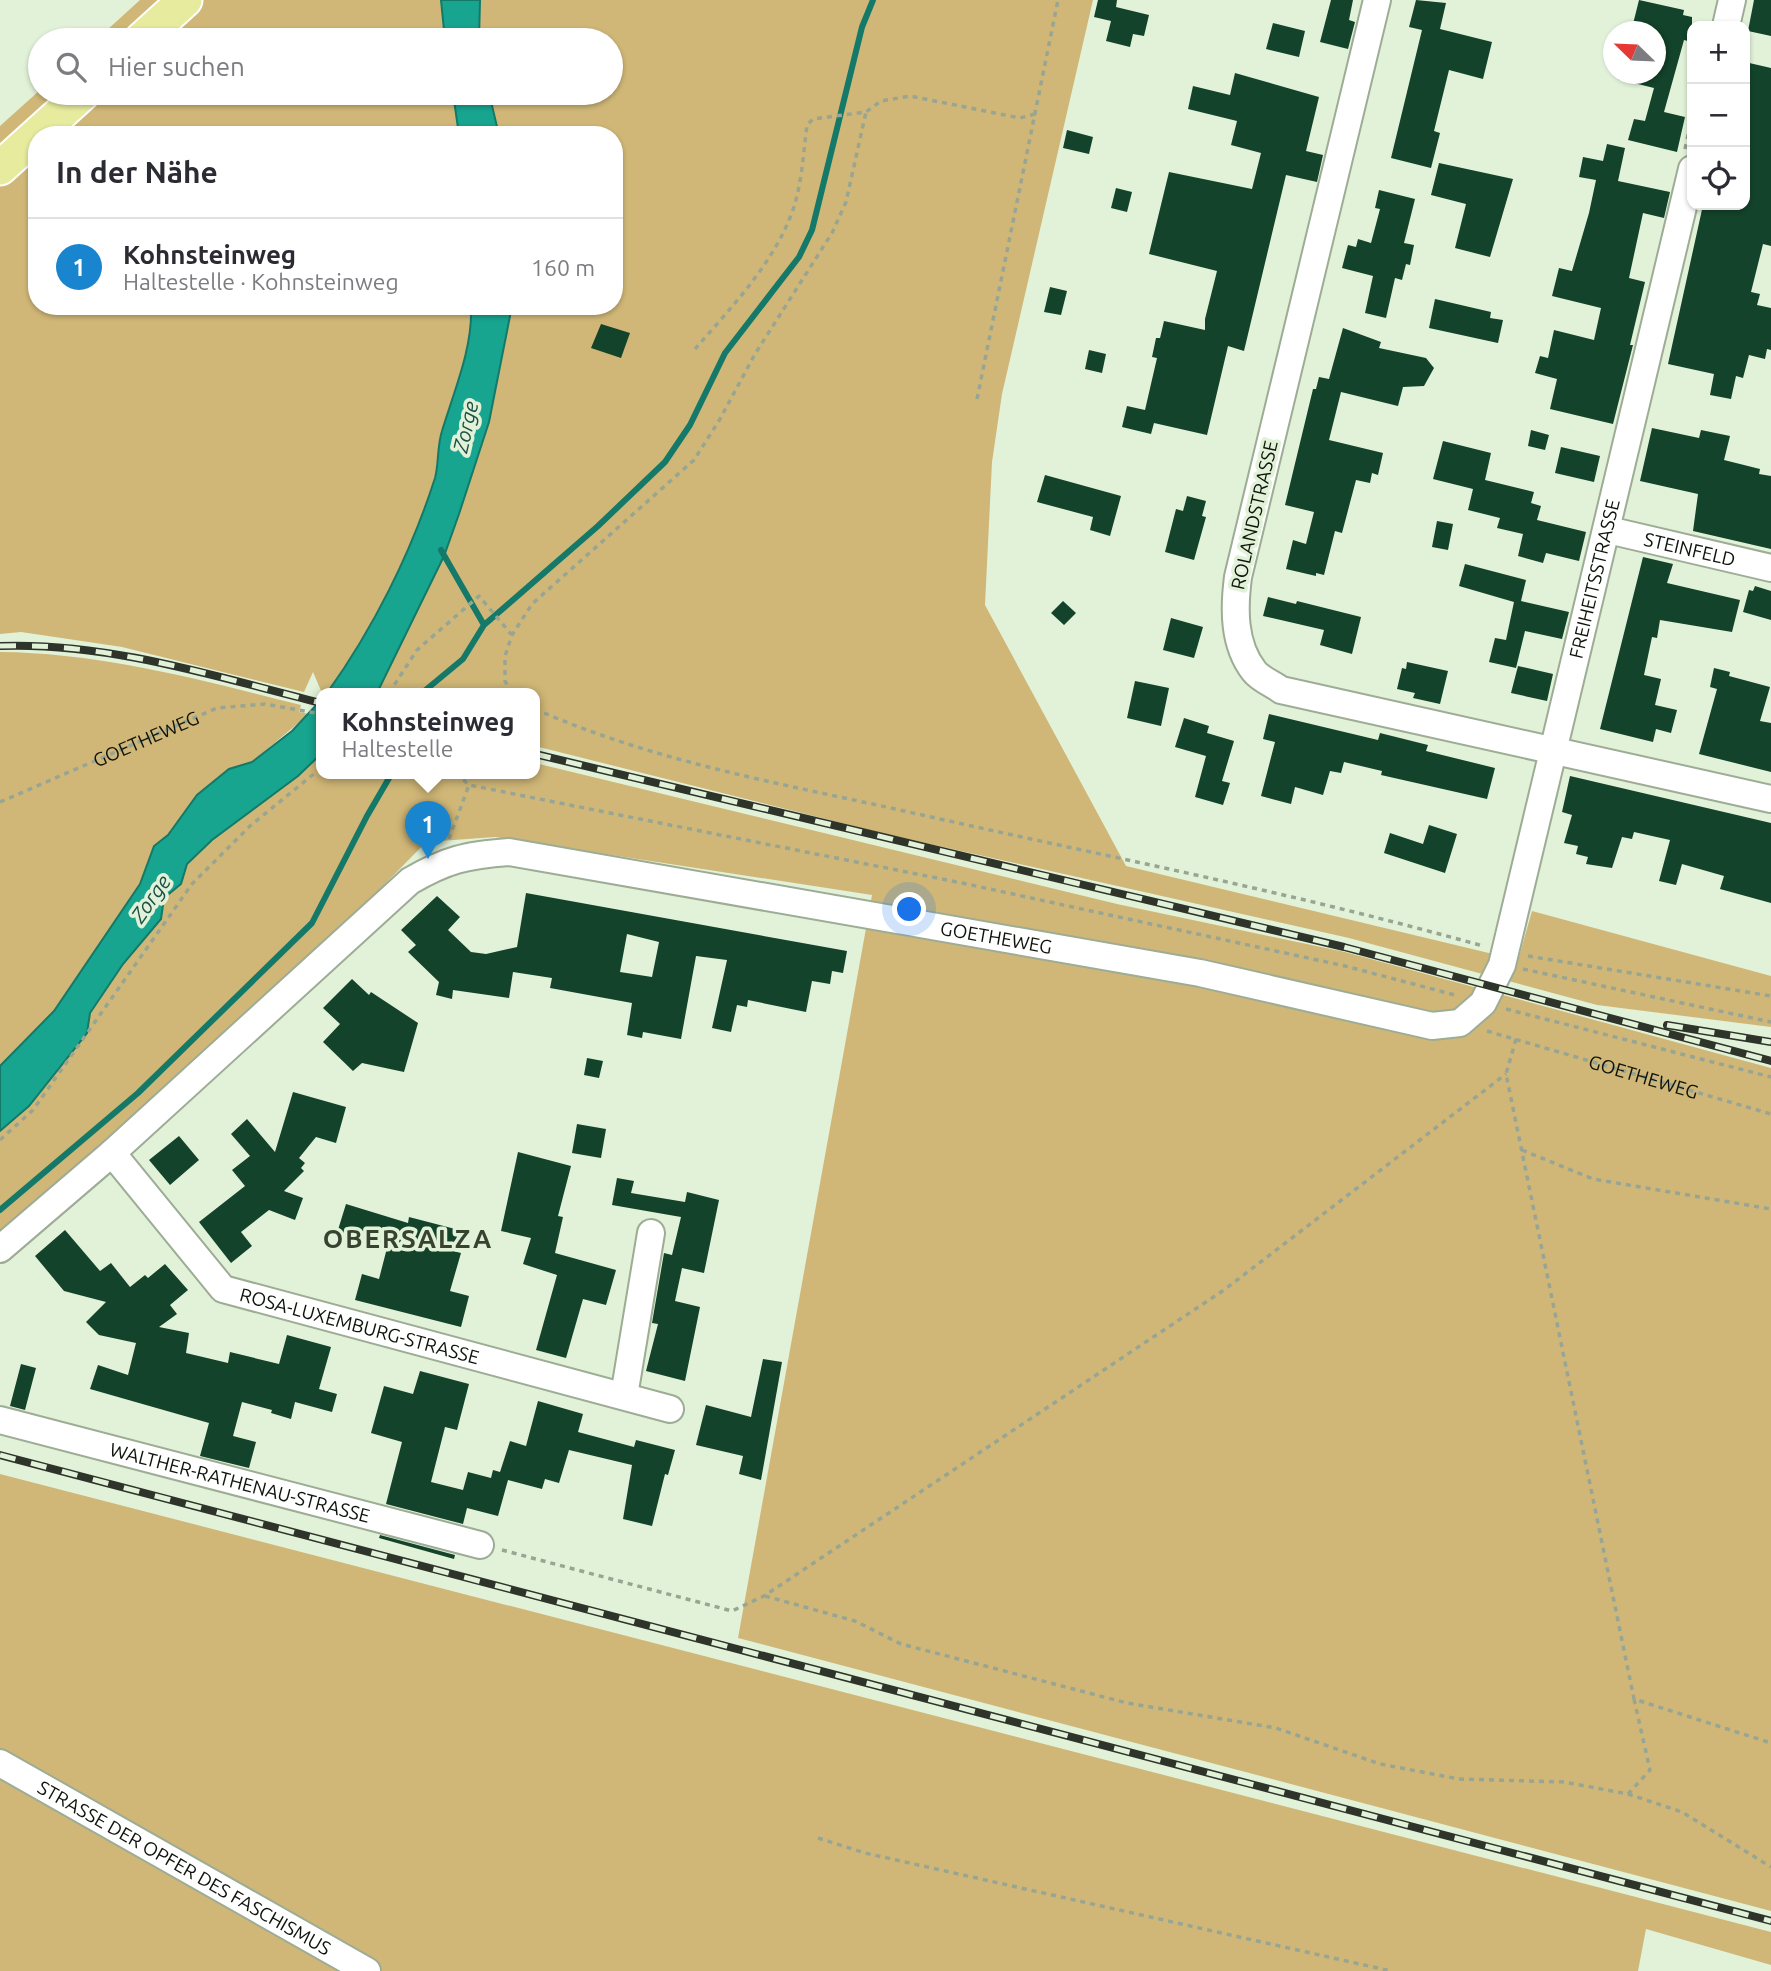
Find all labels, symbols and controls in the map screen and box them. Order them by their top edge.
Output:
north arrow [1603,21,1666,84]
map controls [1687,21,1750,210]
button: + [1687,21,1750,84]
search box [28,28,623,105]
icon: search [52,48,90,86]
text: Hier suchen [108,52,245,81]
button: − [1687,84,1750,147]
button: locate [1687,147,1750,210]
text: In der Nähe [56,155,218,189]
text: Kohnsteinweg [123,240,296,269]
text: 1 [73,255,85,280]
text: 160 m [531,255,595,280]
text: Haltestelle · Kohnsteinweg [123,269,399,294]
water label: Zorge [447,398,483,456]
street label: ROLANDSTRASSE [1226,438,1282,592]
street label: FREIHEITSSTRASSE [1565,497,1624,661]
street label: STEINFELD [1642,528,1738,570]
popup [316,688,540,779]
street label: GOETHEWEG [90,706,202,771]
text: Kohnsteinweg [341,707,515,736]
text: Haltestelle [341,736,453,761]
pin: 1 [405,801,451,859]
water label: Zorge [125,870,175,928]
your location [892,892,926,926]
street label: GOETHEWEG [939,917,1054,958]
street label: GOETHEWEG [1586,1050,1701,1103]
district label: OBERSALZA [323,1224,493,1253]
street label: ROSA-LUXEMBURG-STRASSE [238,1283,482,1368]
street label: WALTHER-RATHENAU-STRASSE [108,1438,372,1527]
street label: STRASSE DER OPFER DES FASCHISMUS [34,1776,335,1959]

